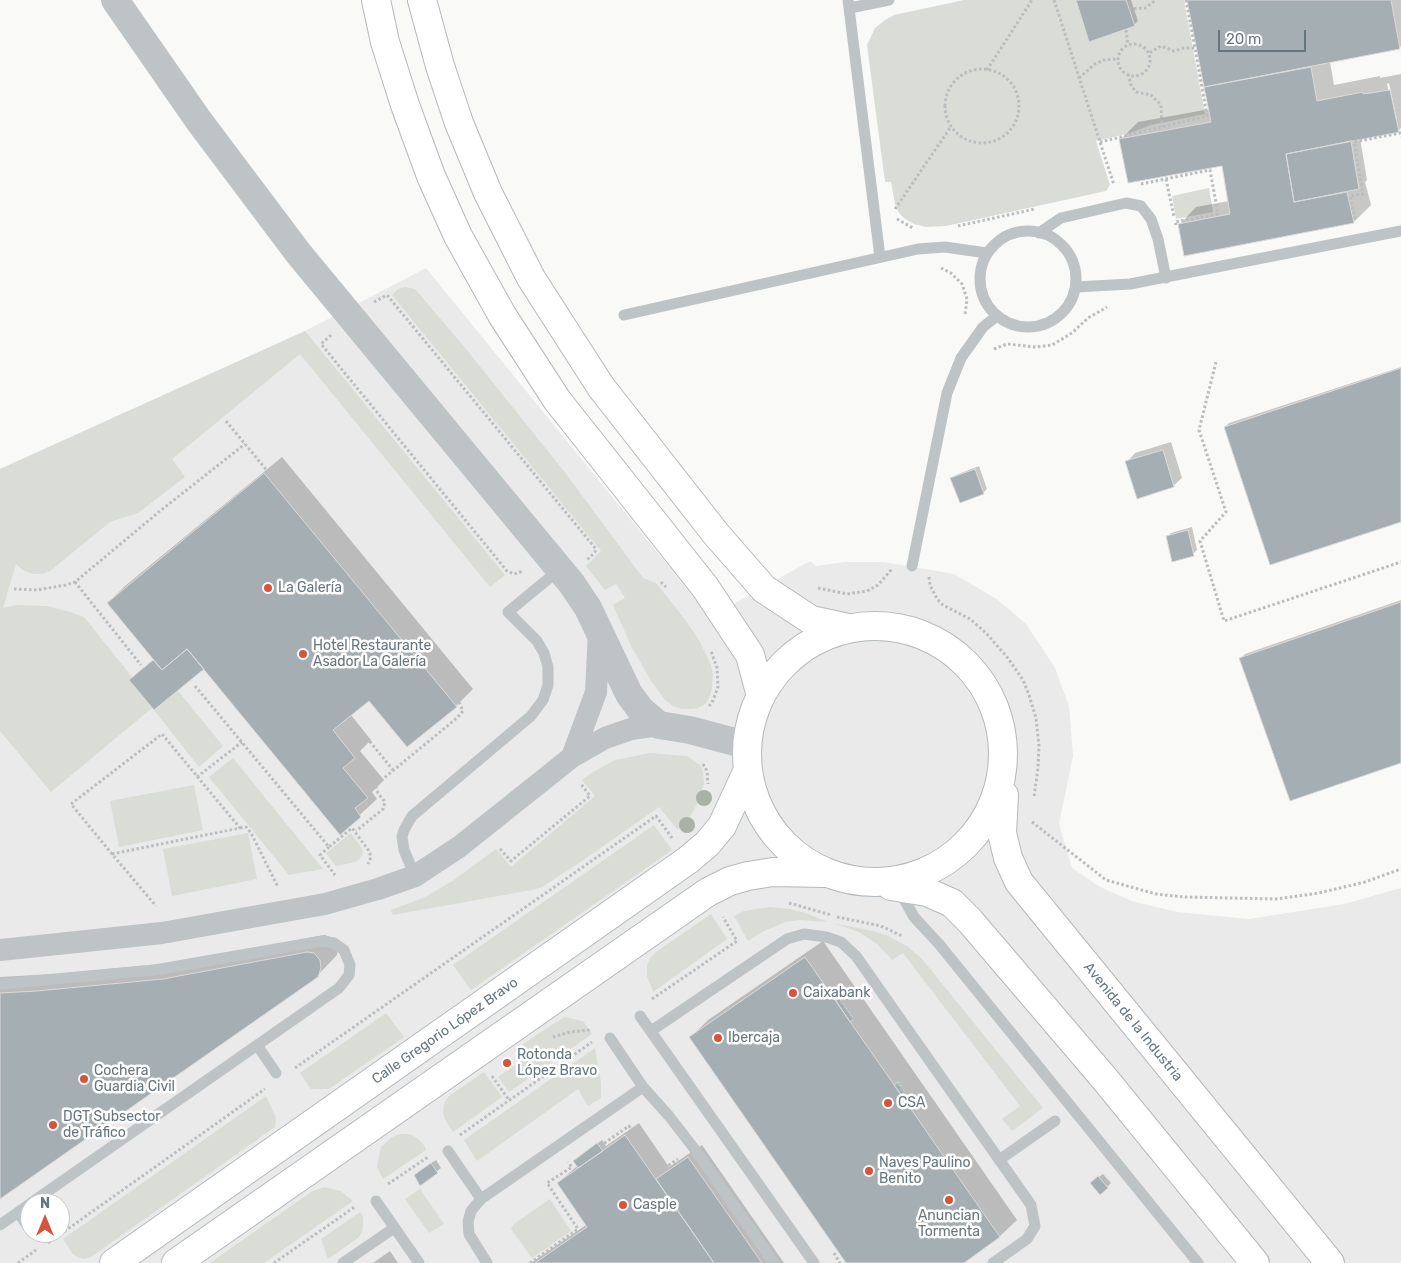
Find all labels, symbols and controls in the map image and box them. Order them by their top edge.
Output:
scale bar [1221,20,1308,52]
text: 20 m [1226,30,1261,48]
place label: La Galería [278,580,342,596]
marker: La Galería [262,582,274,594]
place label: Hotel Restaurante Asador La Galería [313,638,431,670]
marker: Hotel Restaurante Asador La Galería [297,648,309,660]
street label: Avenida de la Industria [1080,959,1186,1085]
street label: Calle Gregorio López Bravo [369,974,521,1088]
place label: Caixabank [803,985,870,1001]
marker: Caixabank [787,987,799,999]
place label: Ibercaja [728,1030,780,1046]
marker: Ibercaja [712,1032,724,1044]
place label: Rotonda López Bravo [517,1047,597,1080]
marker: Rotonda López Bravo [501,1057,513,1069]
place label: Cochera Guardia Civil [94,1063,175,1096]
marker: Cochera Guardia Civil [78,1073,90,1085]
place label: CSA [898,1095,925,1111]
marker: CSA [882,1097,894,1109]
place label: DGT Subsector de Tráfico [63,1109,161,1142]
marker: DGT Subsector de Tráfico [47,1119,59,1131]
place label: Naves Paulino Benito [879,1155,971,1188]
marker: Naves Paulino Benito [863,1165,875,1177]
north arrow [20,1193,70,1243]
marker: Anuncian Tormenta [943,1194,955,1206]
text: N [40,1195,50,1212]
place label: Casple [633,1197,677,1213]
marker: Casple [617,1199,629,1211]
place label: Anuncian Tormenta [918,1208,980,1240]

